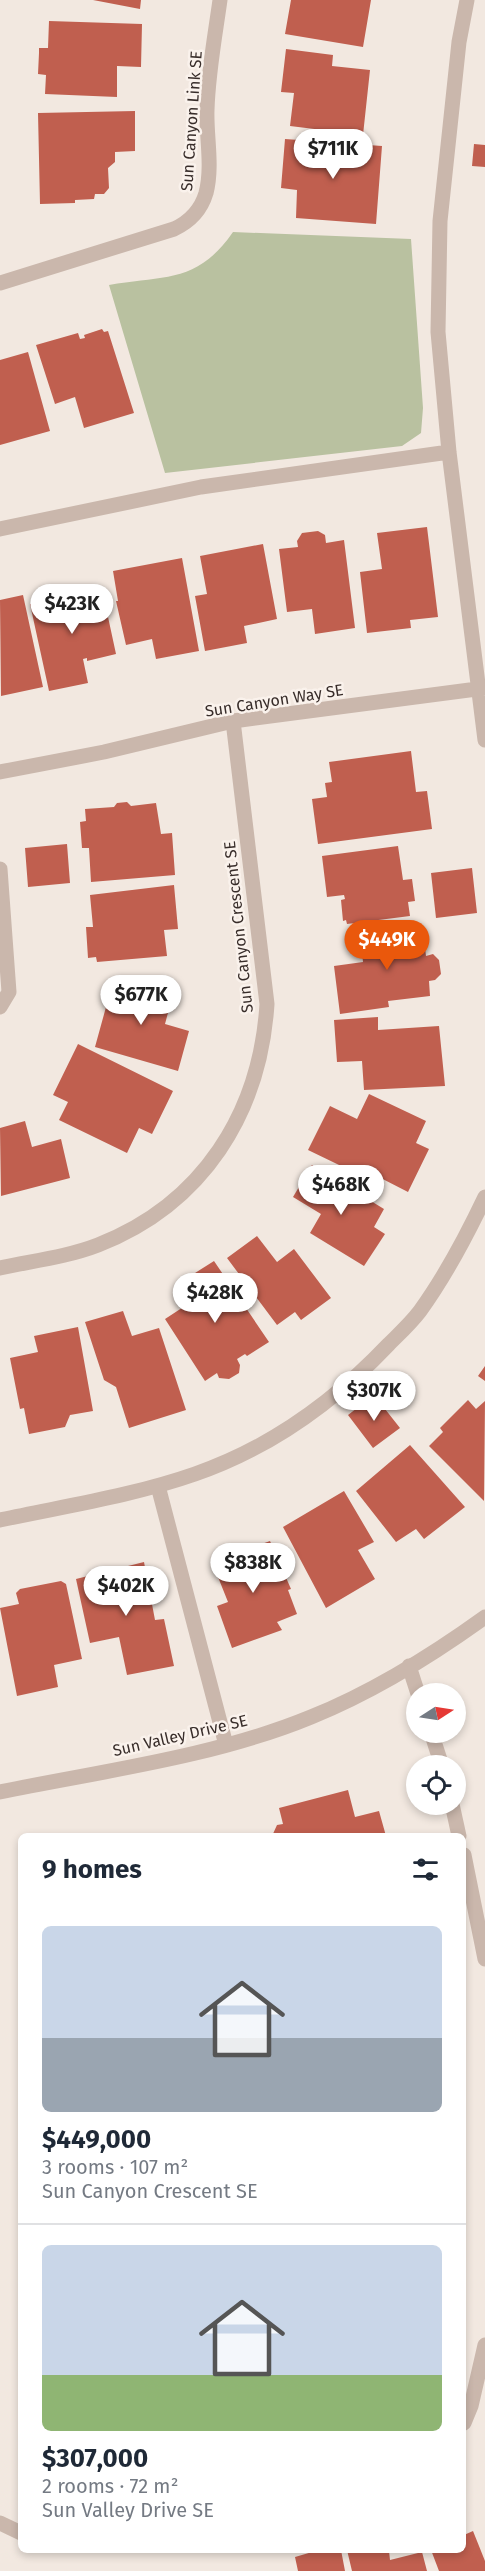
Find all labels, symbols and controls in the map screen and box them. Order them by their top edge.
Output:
street label: Sun Canyon Link SE [177,50,206,192]
pin: $711K [291,129,375,180]
text: $711K [308,136,358,160]
pin: $423K [30,584,114,635]
text: $423K [44,591,100,615]
street label: Sun Canyon Way SE [204,680,345,721]
street label: Sun Canyon Crescent SE [220,840,257,1014]
pin: $449K [345,920,429,971]
text: $449K [358,927,416,951]
pin: $677K [99,975,183,1026]
text: $677K [114,982,168,1006]
pin: $468K [299,1165,383,1216]
text: $468K [312,1172,370,1196]
pin: $428K [173,1273,257,1324]
text: $428K [187,1280,243,1304]
pin: $307K [332,1371,416,1422]
text: $307K [347,1378,401,1402]
pin: $838K [211,1543,295,1594]
text: $838K [224,1550,282,1574]
pin: $402K [84,1566,168,1617]
text: $402K [98,1573,154,1597]
north arrow [406,1683,466,1743]
map controls [406,1683,466,1815]
street label: Sun Valley Drive SE [111,1711,249,1760]
button: locate [406,1755,466,1815]
icon: filters [409,1853,442,1886]
text: 9 homes [42,1854,142,1885]
icon: home [188,1965,296,2073]
text: $449,000 [42,2124,151,2155]
text: 3 rooms · 107 m² [42,2155,188,2179]
text: Sun Canyon Crescent SE [42,2179,258,2203]
icon: home [188,2284,296,2392]
text: $307,000 [42,2443,148,2474]
text: 2 rooms · 72 m² [42,2474,178,2498]
text: Sun Valley Drive SE [42,2498,214,2522]

